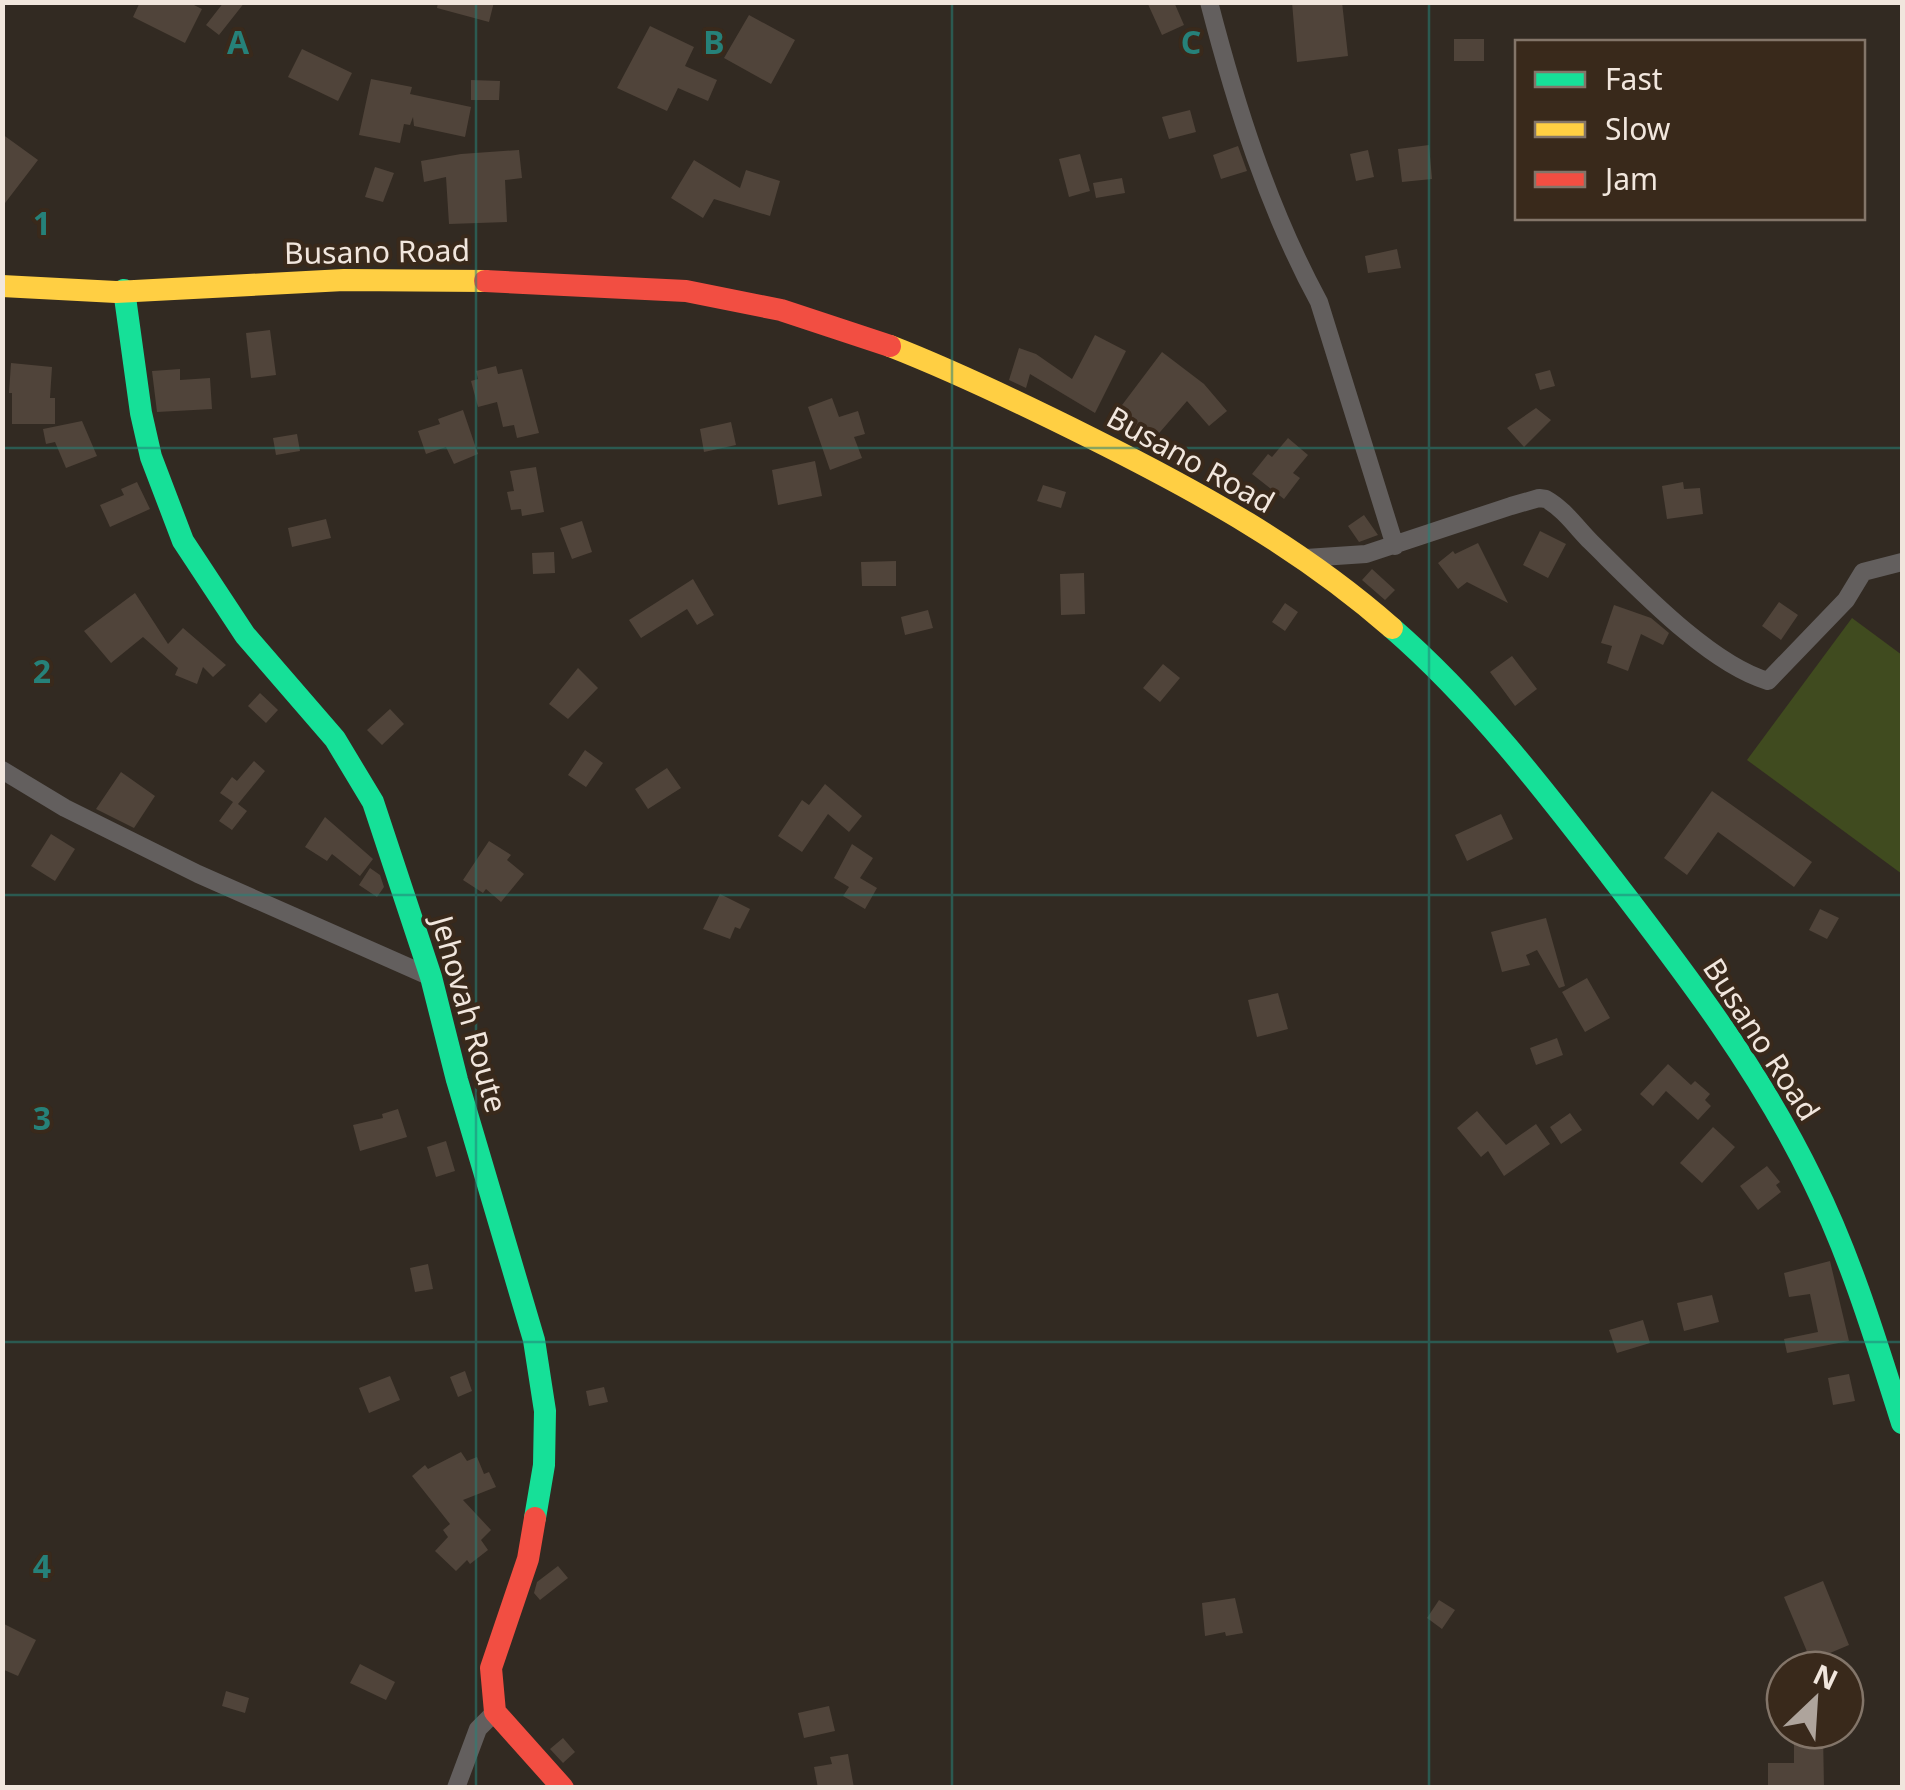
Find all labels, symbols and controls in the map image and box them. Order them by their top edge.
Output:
text: A [227,20,250,63]
text: B [703,20,725,63]
text: C [1181,20,1201,63]
legend [1515,40,1865,220]
text: Fast [1605,58,1663,99]
text: Slow [1605,108,1671,149]
text: Jam [1602,158,1658,199]
text: 1 [33,201,51,244]
street label: Busano Road [284,229,470,273]
street label: Busano Road [1100,396,1282,522]
text: 2 [33,649,51,692]
street label: Jehovah Route [422,908,518,1117]
street label: Busano Road [1694,950,1830,1128]
text: 3 [33,1096,51,1139]
text: 4 [33,1544,51,1587]
north arrow [1765,1650,1865,1750]
text: N [1808,1654,1844,1698]

